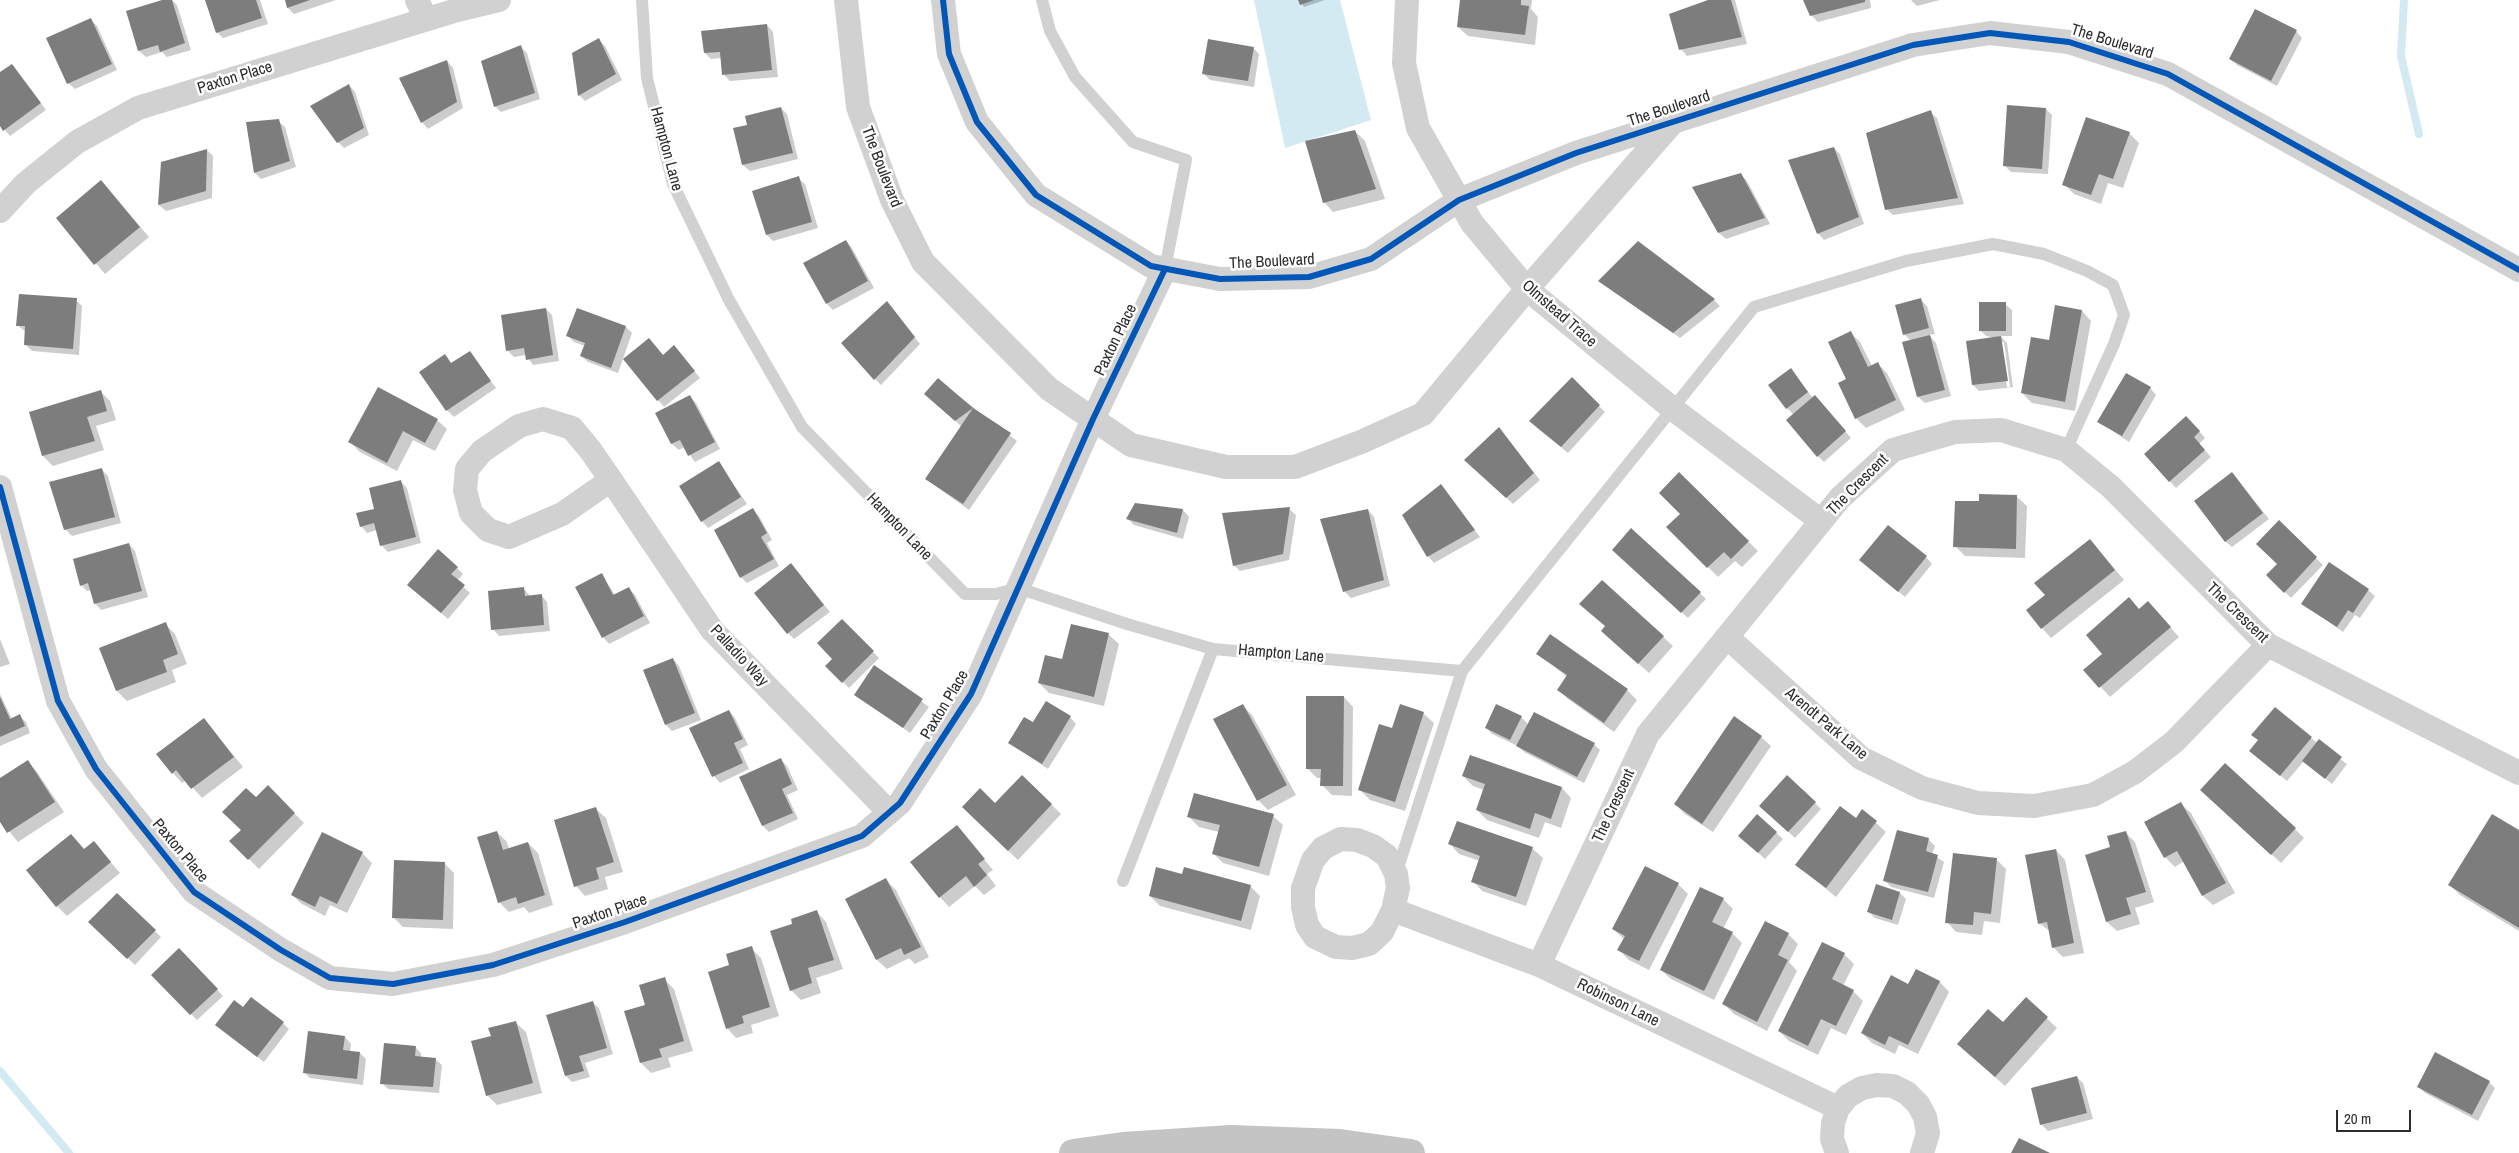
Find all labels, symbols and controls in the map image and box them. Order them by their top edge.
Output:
street label: The Boulevard [2068,20,2156,64]
street label: Paxton Place [195,58,275,98]
street label: The Boulevard [1625,87,1713,131]
street label: Hampton Lane [646,105,686,193]
street label: The Boulevard [857,124,905,210]
street label: The Boulevard [1229,250,1315,274]
street label: Olmstead Trace [1518,276,1600,352]
street label: Paxton Place [1090,301,1142,379]
street label: The Crescent [1823,450,1893,520]
street label: Hampton Lane [862,489,936,565]
street label: The Crescent [2202,579,2272,647]
street label: Palladio Way [706,621,772,691]
street label: Hampton Lane [1237,641,1325,667]
street label: Paxton Place [917,667,973,743]
street label: Arendt Park Lane [1781,684,1871,764]
street label: The Crescent [1589,766,1639,846]
street label: Paxton Place [148,815,212,887]
street label: Paxton Place [570,890,650,934]
street label: Robinson Lane [1574,975,1662,1031]
scale bar [2339,1100,2414,1132]
text: 20 m [2344,1108,2371,1129]

